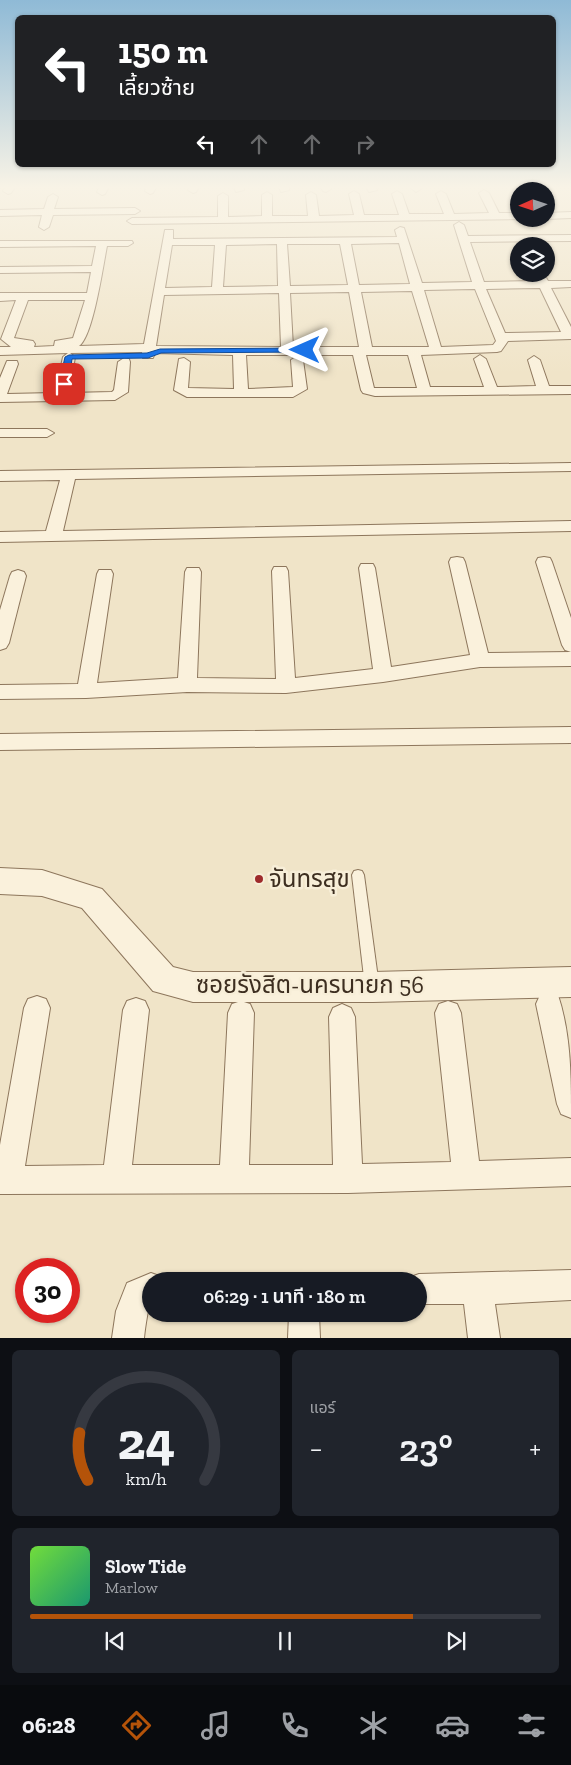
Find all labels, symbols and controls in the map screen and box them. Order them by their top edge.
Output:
text: 150 m [118,30,208,72]
icon: left [35,35,100,100]
text: เลี้ยวซ้าย [118,74,195,101]
icon: left [192,130,220,158]
icon: ahead [245,130,273,158]
icon: ahead [298,130,326,158]
icon: right [351,130,379,158]
north arrow [510,182,555,228]
map controls [510,182,555,282]
button: layers [510,237,555,282]
position arrow [278,323,330,375]
pin [43,363,85,405]
icon: arrive [50,370,78,398]
place label: จันทรสุข [269,864,350,894]
marker: จันทรสุข [253,873,265,885]
street label: ซอยรังสิต-นครนายก 56 [196,970,424,999]
speed limit sign: 30 [15,1258,80,1323]
text: 06:29 · 1 นาที · 180 m [203,1285,366,1308]
text: แอร์ [310,1398,335,1417]
text: 24 [117,1410,175,1472]
text: 23° [399,1425,453,1471]
text: − [310,1432,323,1465]
text: + [529,1432,541,1465]
text: km/h [125,1468,166,1490]
text: Slow Tide [105,1555,186,1578]
text: Marlow [105,1578,158,1597]
icon: previous [101,1627,129,1655]
icon: pause [271,1627,299,1655]
icon: next [442,1627,470,1655]
icon: directions [119,1708,154,1743]
icon: music [198,1708,233,1743]
icon: phone [277,1708,312,1743]
icon: climate [356,1708,391,1743]
icon: car [435,1708,470,1743]
icon: filters [514,1708,549,1743]
text: 06:28 [22,1712,76,1739]

